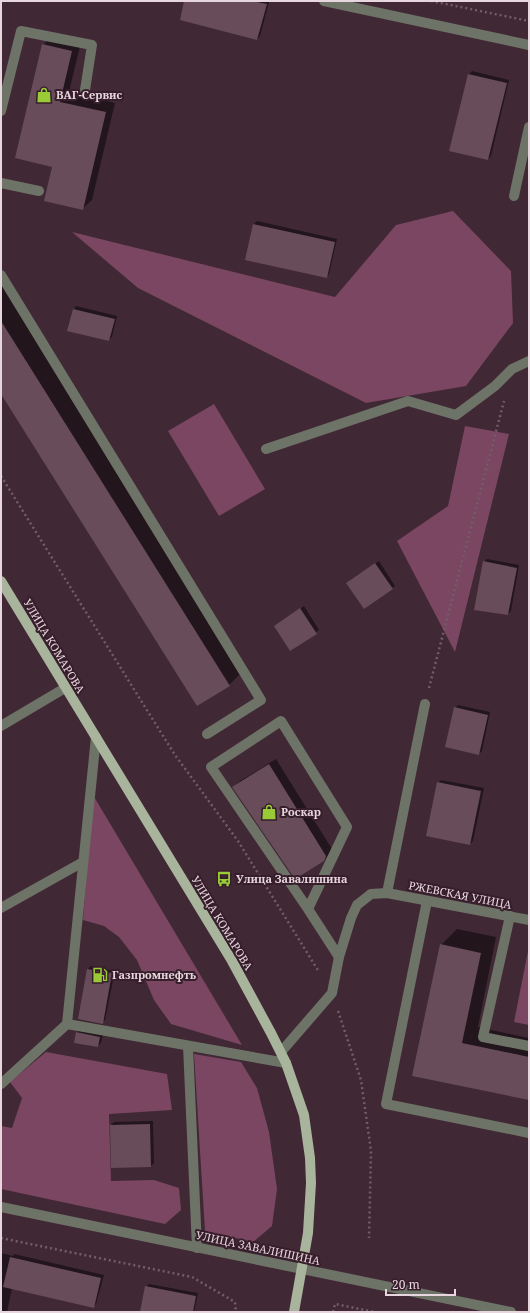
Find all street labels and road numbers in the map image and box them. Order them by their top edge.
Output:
street label: УЛИЦА КОМАРОВА [20,596,89,696]
street label: УЛИЦА КОМАРОВА [188,873,257,973]
street label: РЖЕВСКАЯ УЛИЦА [407,877,513,912]
street label: УЛИЦА ЗАВАЛИШИНА [195,1227,322,1268]

